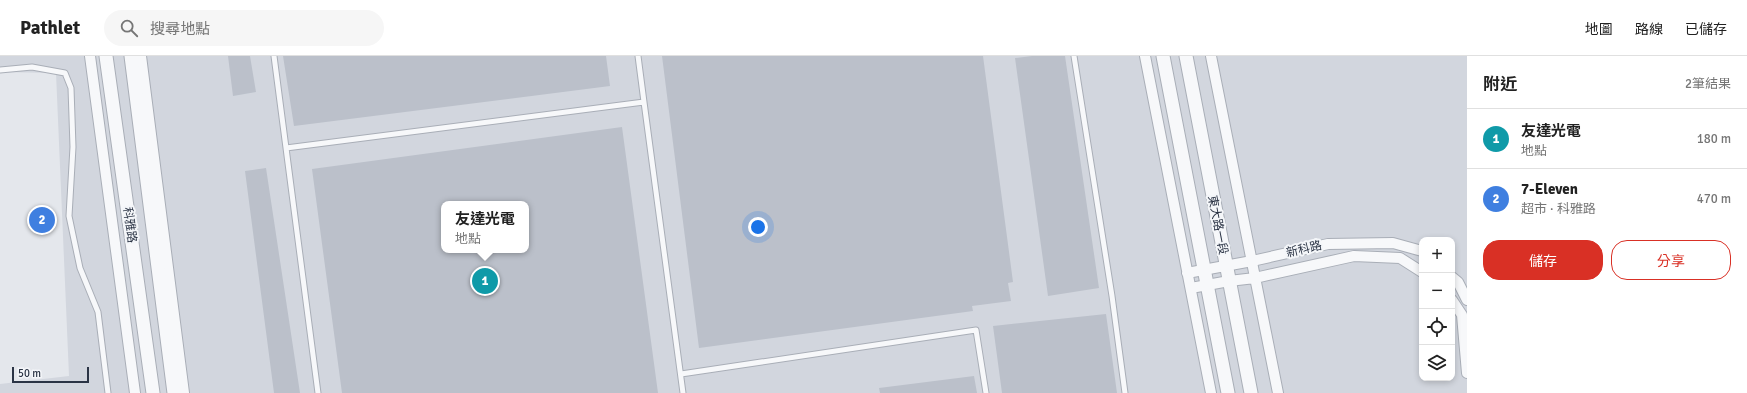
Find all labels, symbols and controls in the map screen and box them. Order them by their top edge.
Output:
search box [104,10,384,46]
text: Pathlet [20,16,80,40]
icon: search [118,17,140,39]
text: 搜尋地點 [150,20,210,38]
text: 地圖 [1585,21,1613,38]
text: 路線 [1635,21,1663,38]
text: 已儲存 [1685,21,1727,38]
text: 附近 [1483,74,1517,95]
text: 2筆結果 [1685,76,1731,92]
text: 友達光電 [1521,122,1581,140]
text: 1 [1492,131,1500,147]
text: 180 m [1697,131,1731,147]
text: 地點 [1521,143,1547,159]
text: 7-Eleven [1521,180,1578,198]
text: 2 [1492,191,1500,207]
text: 470 m [1697,191,1731,207]
street label: 東大路一段 [1204,194,1231,256]
popup [441,201,529,253]
text: 超市 · 科雅路 [1521,201,1596,217]
pin: 2 [29,205,55,235]
street label: 科雅路 [120,206,139,244]
text: 友達光電 [455,210,515,228]
your location [748,217,768,237]
text: 地點 [455,231,481,247]
map controls [1419,237,1455,381]
button: + [1419,237,1455,273]
street label: 新科路 [1285,238,1323,261]
button: 儲存 [1483,240,1603,280]
button: 分享 [1611,240,1731,280]
pin: 1 [472,266,498,296]
button: − [1419,273,1455,309]
button: locate [1419,309,1455,345]
button: layers [1419,345,1455,381]
scale bar [12,365,89,384]
text: 50 m [18,367,41,380]

